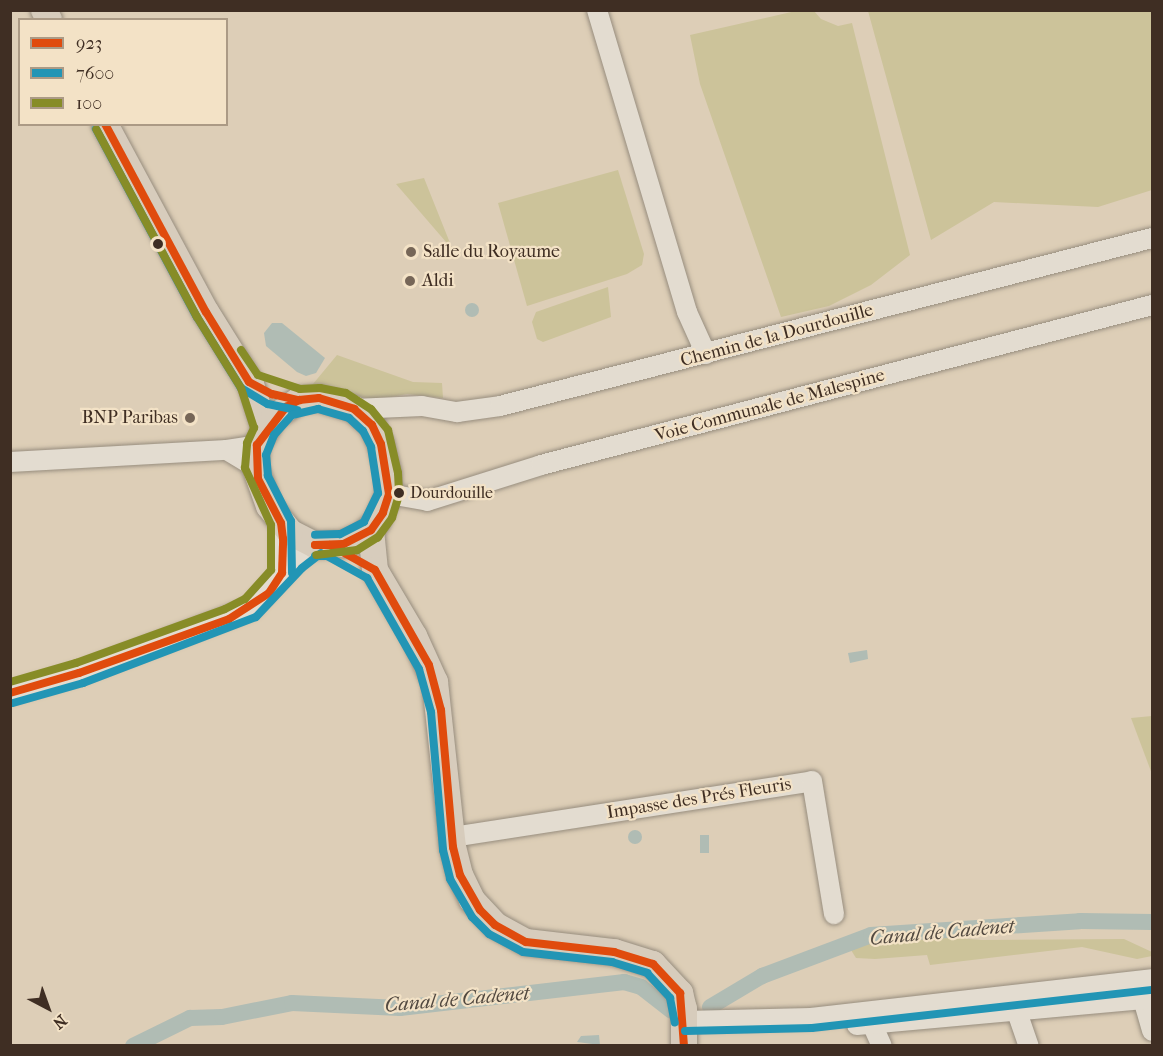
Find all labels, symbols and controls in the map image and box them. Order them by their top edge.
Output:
legend [18,18,228,126]
text: 923 [76,33,102,54]
text: 7600 [76,63,114,84]
text: 100 [76,93,102,114]
unlabelled marker [152,238,164,250]
place label: Salle du Royaume [423,241,560,263]
marker: Salle du Royaume [404,245,418,259]
place label: Aldi [422,270,454,292]
marker: Aldi [403,274,417,288]
street label: Chemin de la Dourdouille [678,300,876,372]
street label: Voie Communale de Malespine [653,365,887,447]
place label: BNP Paribas [82,407,178,429]
marker: BNP Paribas [183,411,197,425]
place label: Dourdouille [410,483,493,503]
marker: Dourdouille [393,487,405,499]
street label: Impasse des Prés Fleuris [605,774,793,824]
water label: Canal de Cadenet [869,914,1015,950]
north arrow [18,978,78,1038]
water label: Canal de Cadenet [384,981,530,1017]
text: N [49,1011,71,1033]

